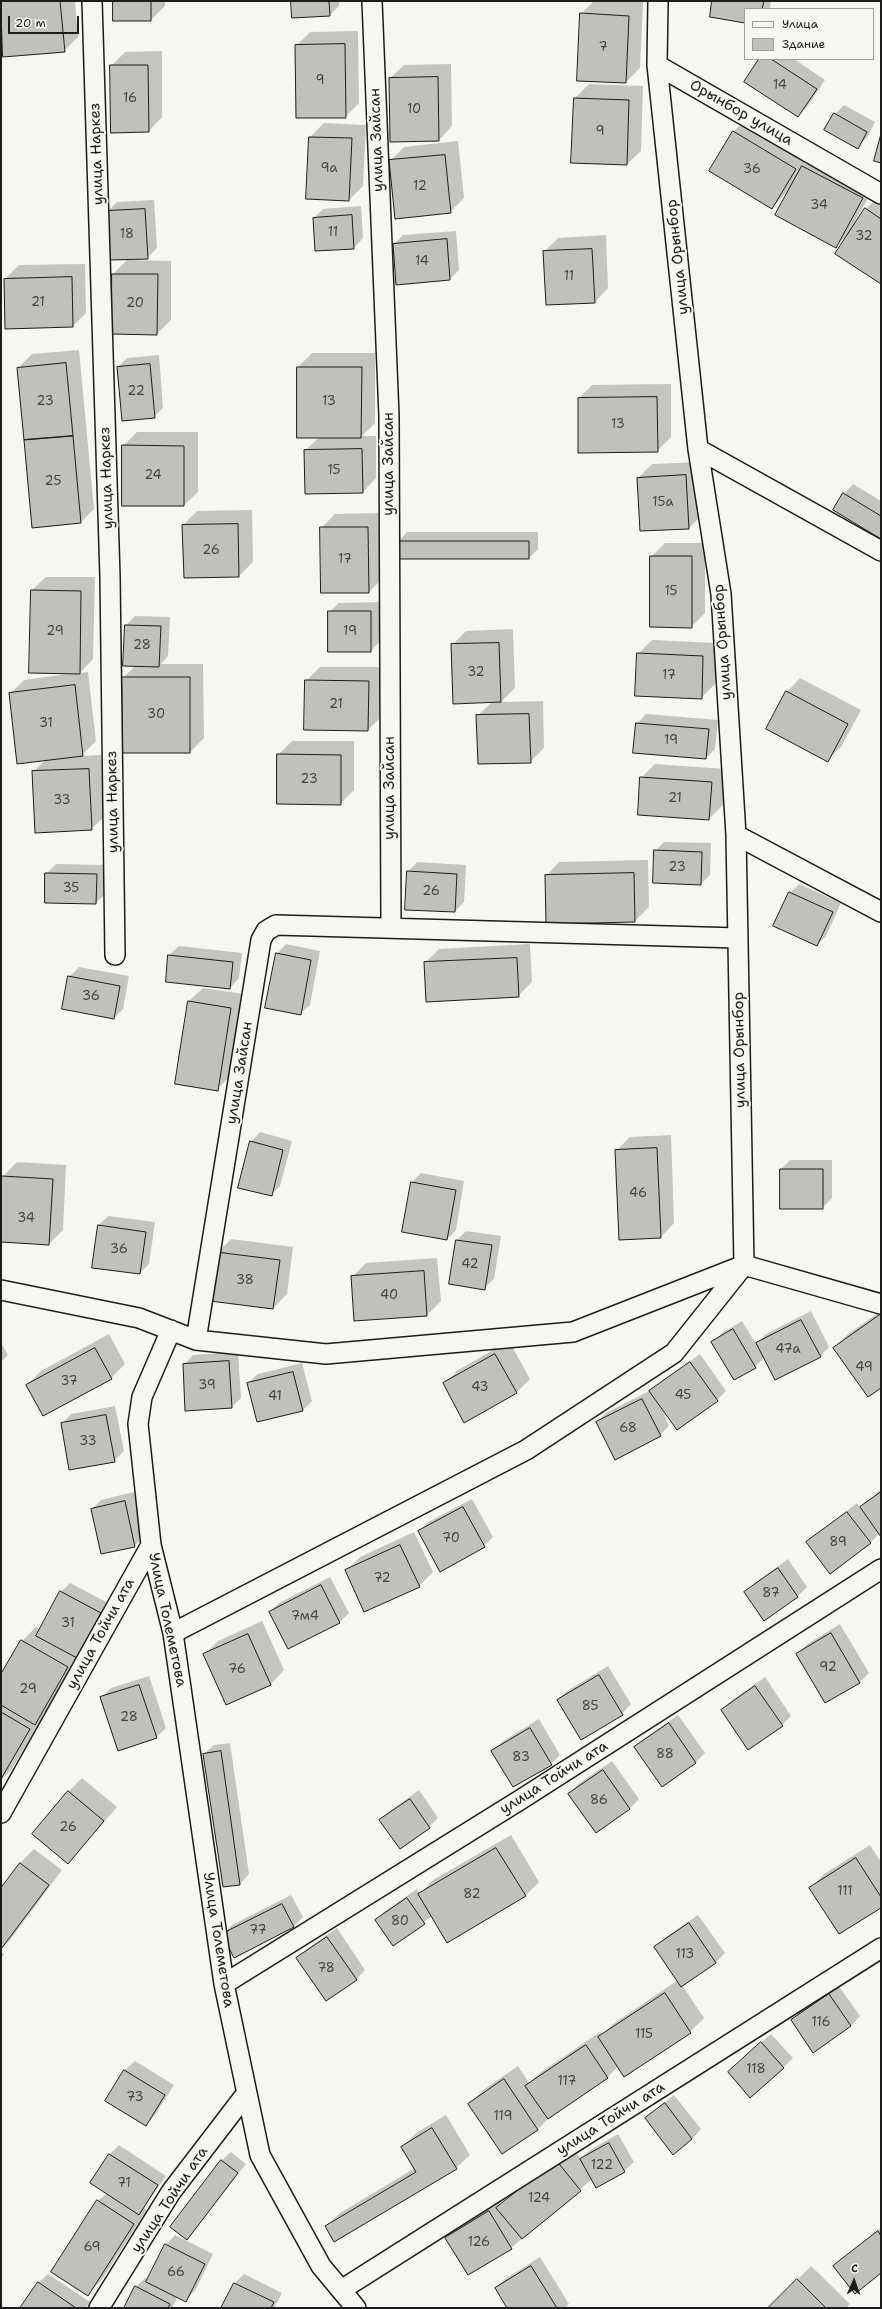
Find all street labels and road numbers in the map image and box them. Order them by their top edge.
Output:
street label: Орынбор улица [686,76,796,150]
street label: улица Зайсан [366,88,388,192]
street label: улица Наркез [86,103,108,205]
street label: улица Орынбор [663,198,693,316]
street label: улица Зайсан [380,412,398,516]
street label: улица Наркез [96,427,118,529]
street label: улица Орынбор [710,583,736,701]
street label: улица Зайсан [381,736,399,840]
street label: улица Наркез [103,751,123,853]
street label: улица Орынбор [730,992,750,1108]
street label: улица Зайсан [223,1020,257,1126]
street label: Улица Толеметова [144,1551,190,1689]
street label: улица Тойчи ата [63,1575,139,1693]
street label: улица Тойчи ата [497,1737,611,1819]
street label: Улица Толеметова [198,1871,238,2009]
street label: улица Тойчи ата [554,2078,668,2160]
street label: улица Тойчи ата [128,2143,212,2257]

